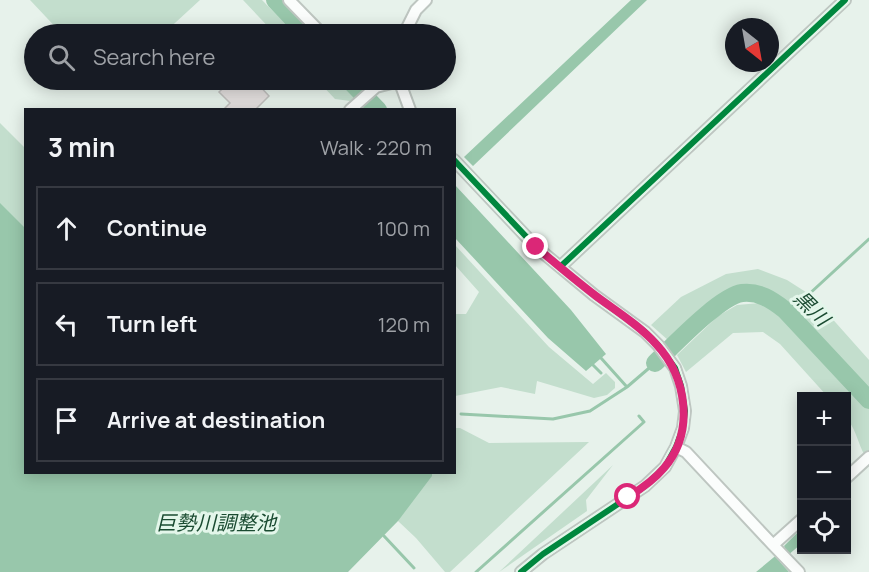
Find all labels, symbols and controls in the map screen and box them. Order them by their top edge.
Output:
north arrow [725,18,779,72]
search box [24,24,456,90]
icon: search [45,41,78,74]
text: Search here [93,42,215,72]
text: 3 min [48,129,115,165]
text: Walk · 220 m [320,134,432,161]
icon: ahead [50,212,83,245]
text: Continue [107,213,207,243]
text: 100 m [377,215,430,242]
route end [522,233,548,259]
water label: 黒川 [788,284,837,333]
icon: left [50,308,83,341]
text: Turn left [107,309,197,339]
text: 120 m [378,311,430,338]
map controls [797,392,851,554]
button: + [797,392,851,446]
icon: arrive [50,404,83,437]
text: Arrive at destination [107,405,325,435]
button: − [797,446,851,500]
route start [614,483,640,509]
button: locate [797,500,851,554]
water label: 巨勢川調整池 [156,509,278,536]

